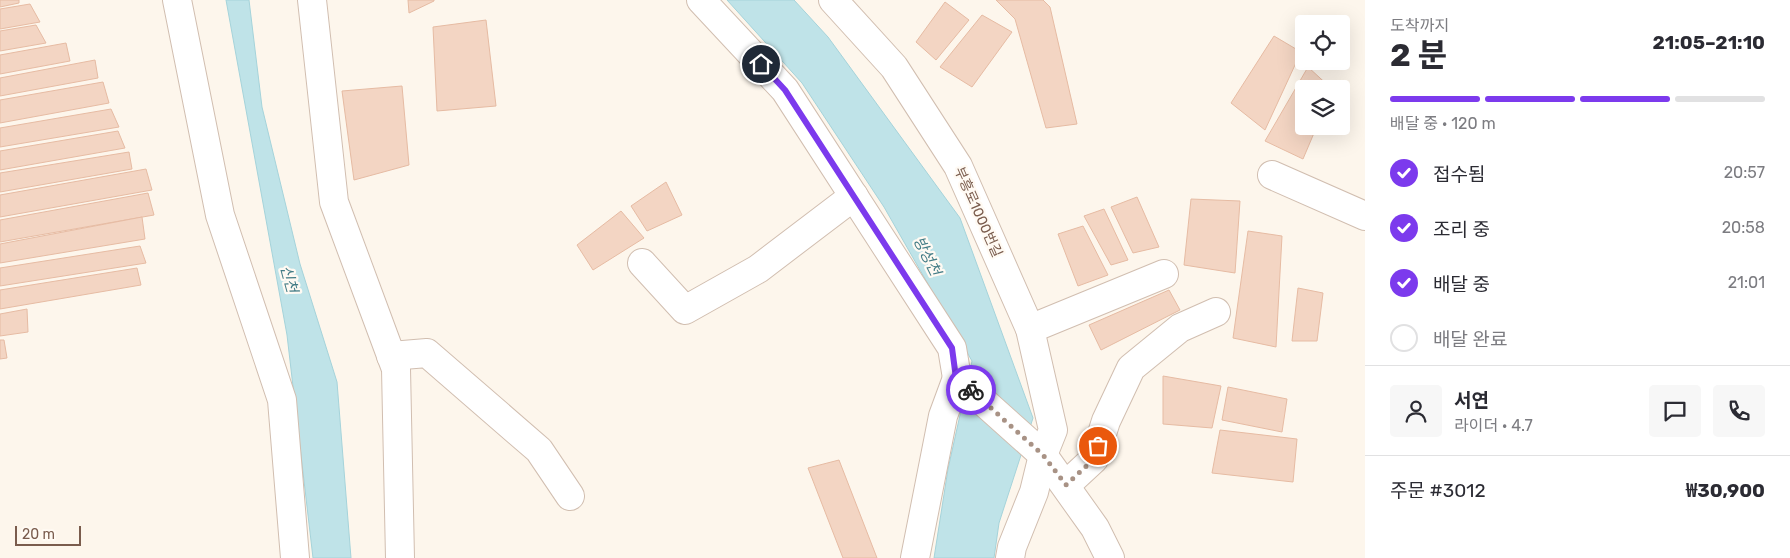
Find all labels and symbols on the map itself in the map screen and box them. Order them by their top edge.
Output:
pin [740,43,782,85]
street label: 부흥로1000번길 [950,164,1006,260]
water label: 방성천 [910,233,945,280]
water label: 신천 [277,263,302,297]
courier [946,365,996,415]
pin [1077,425,1119,467]
scale bar [15,523,81,546]

